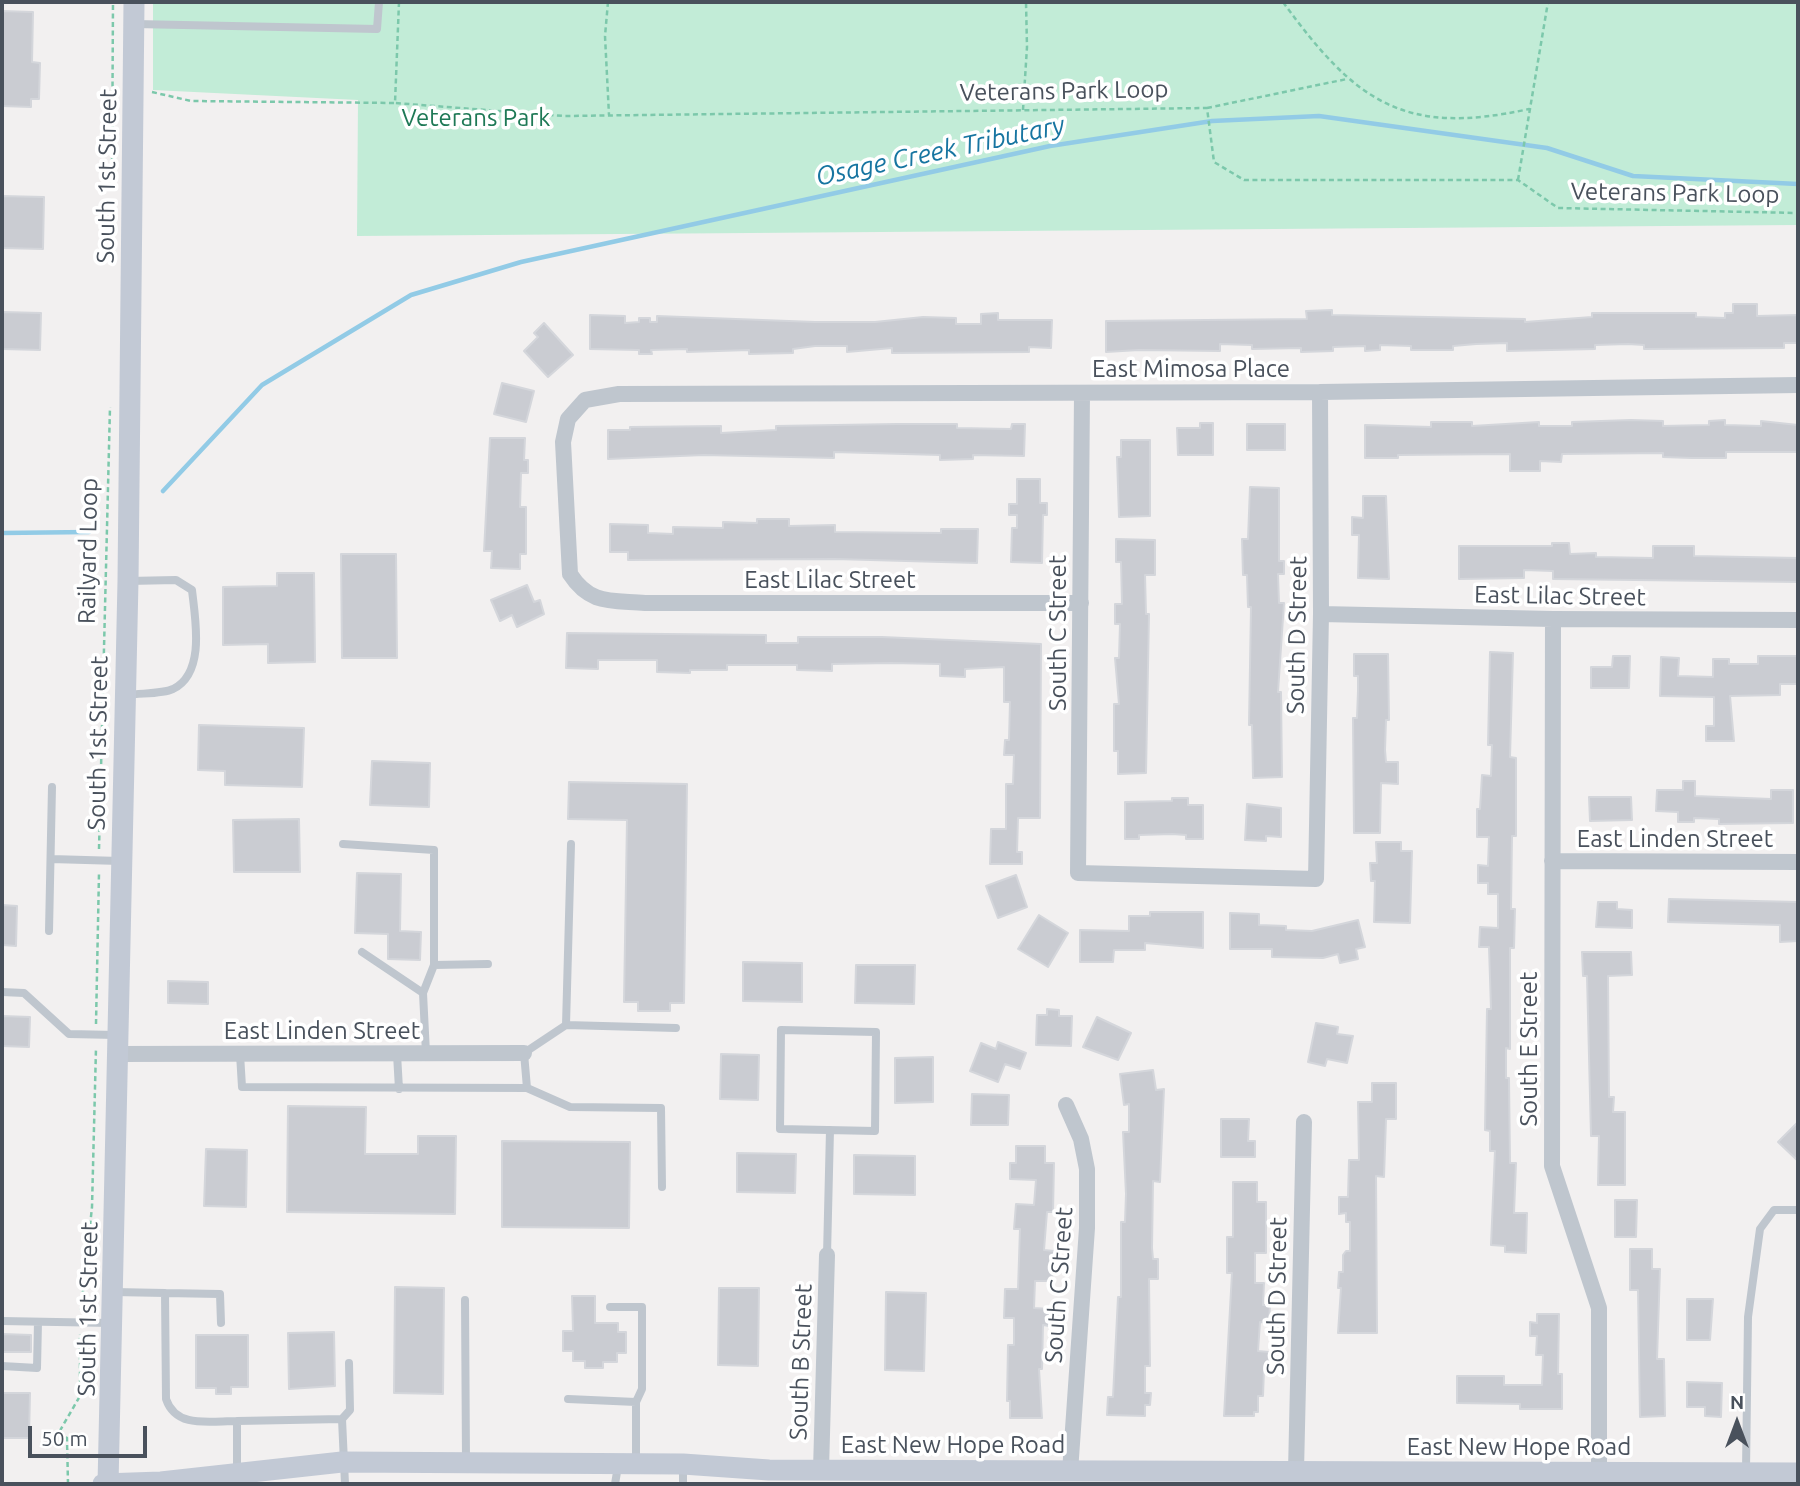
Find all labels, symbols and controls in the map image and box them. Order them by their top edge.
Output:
street label: Veterans Park Loop [959,75,1169,107]
street label: South 1st Street [91,88,123,264]
park label: Veterans Park [402,104,550,132]
water label: Osage Creek Tributary [813,109,1067,193]
street label: Veterans Park Loop [1570,177,1780,209]
street label: East Mimosa Place [1092,355,1290,383]
street label: Railyard Loop [72,478,104,624]
street label: South C Street [1044,555,1072,711]
street label: South D Street [1281,556,1313,714]
street label: East Lilac Street [744,566,916,594]
street label: East Lilac Street [1474,580,1646,612]
street label: South 1st Street [82,655,114,831]
street label: East Linden Street [1577,825,1773,853]
street label: South E Street [1515,972,1543,1126]
street label: East Linden Street [224,1017,420,1045]
street label: South C Street [1039,1206,1079,1364]
street label: South D Street [1261,1217,1293,1375]
street label: South 1st Street [72,1221,104,1397]
street label: South B Street [784,1283,818,1441]
north arrow [1702,1388,1772,1458]
text: N [1730,1391,1744,1413]
scale bar [32,1412,150,1456]
text: 50 m [41,1426,88,1450]
street label: East New Hope Road [841,1431,1065,1459]
street label: East New Hope Road [1407,1433,1631,1461]

